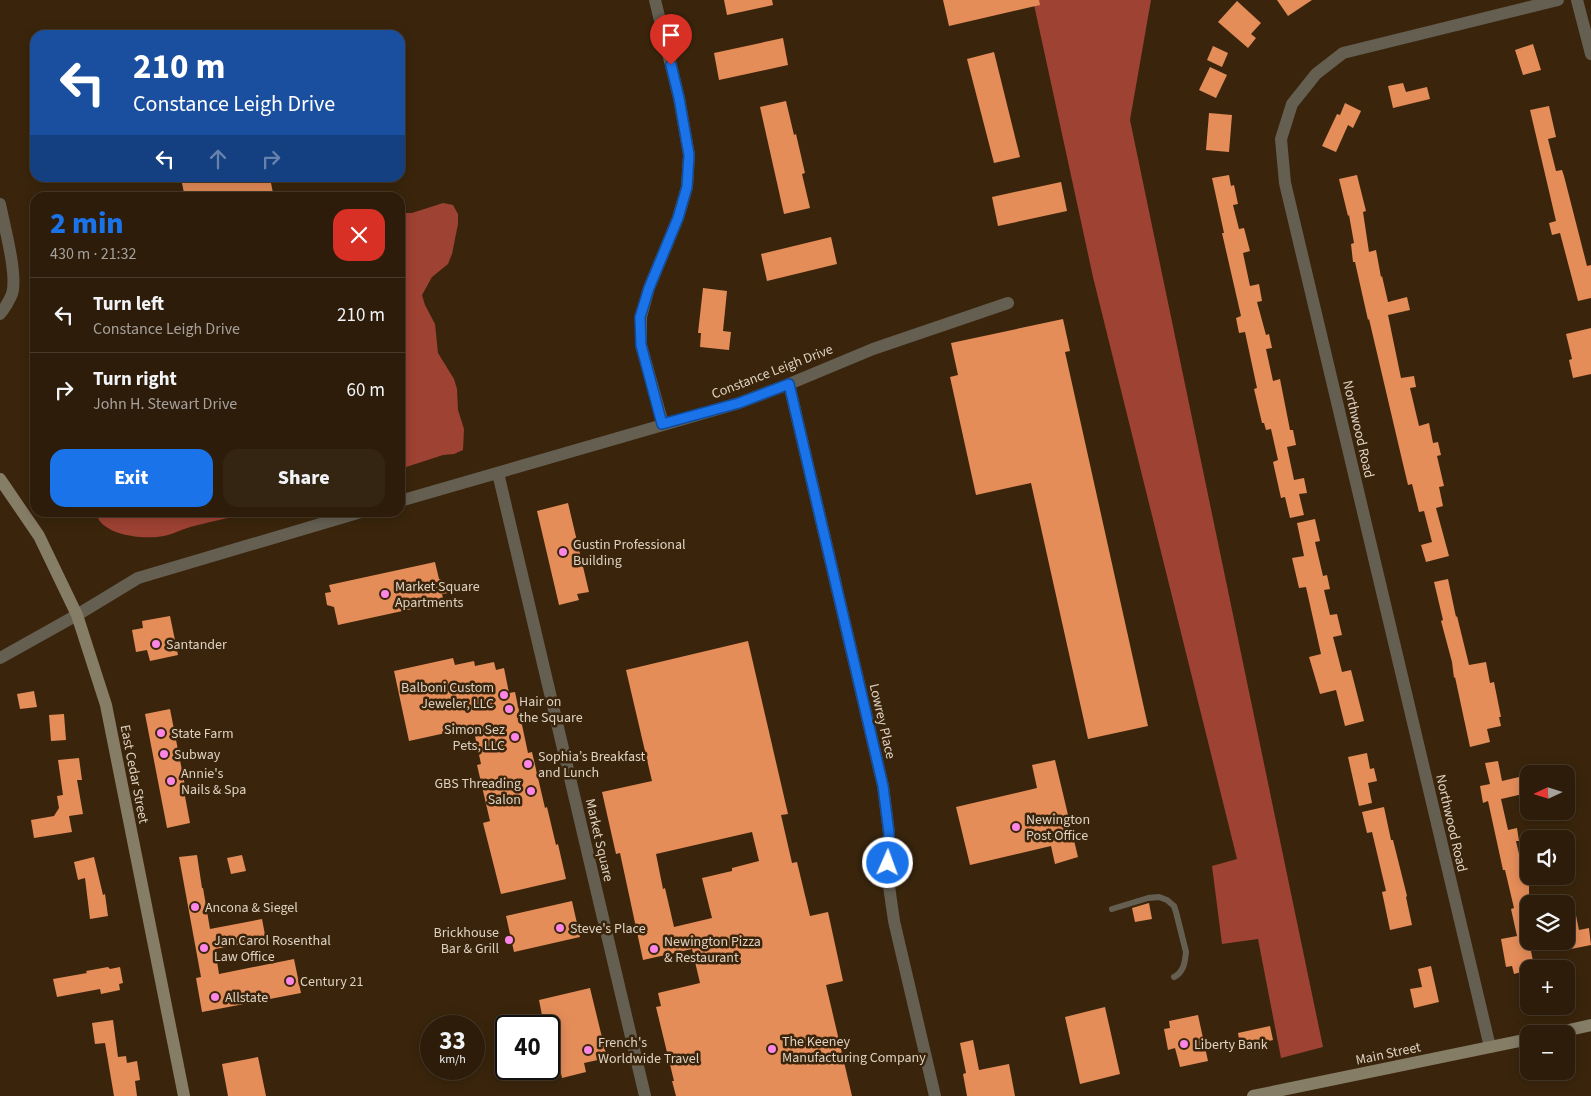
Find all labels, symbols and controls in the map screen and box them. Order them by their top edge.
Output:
pin [650,14,692,65]
icon: arrive [657,21,685,49]
text: 210 m [133,42,225,92]
icon: left [50,50,115,115]
text: Constance Leigh Drive [133,88,335,120]
icon: left [151,145,179,173]
icon: ahead [204,145,232,173]
icon: right [257,145,285,173]
text: 2 min [50,202,124,245]
button: close [333,209,385,261]
text: 430 m · 21:32 [50,243,137,265]
text: Turn left [93,291,164,318]
icon: left [50,301,78,329]
text: 210 m [337,302,385,329]
text: Constance Leigh Drive [93,318,240,340]
street label: Constance Leigh Drive [709,340,836,404]
text: Turn right [93,366,177,393]
icon: right [50,376,78,404]
text: 60 m [347,377,385,404]
street label: Northwood Road [1337,378,1379,480]
text: John H. Stewart Drive [93,393,237,415]
button: Exit [50,449,213,507]
button: Share [223,449,385,507]
place label: Gustin Professional Building [573,535,686,571]
marker: Gustin Professional Building [557,546,569,558]
place label: Market Square Apartments [395,577,480,613]
marker: Market Square Apartments [379,588,391,600]
place label: Santander [166,635,227,655]
marker: Santander [150,638,162,650]
place label: Balboni Custom Jeweler, LLC [401,678,494,714]
street label: Lowrey Place [864,682,900,761]
marker: Balboni Custom Jeweler, LLC [498,689,510,701]
place label: Hair on the Square [519,692,583,728]
marker: Hair on the Square [503,703,515,715]
place label: Simon Sez Pets, LLC [444,720,505,756]
street label: East Cedar Street [115,723,153,825]
place label: State Farm [171,724,234,744]
marker: State Farm [155,727,167,739]
marker: Simon Sez Pets, LLC [509,731,521,743]
place label: Subway [174,745,221,765]
place label: Sophia’s Breakfast and Lunch [538,747,646,783]
marker: Subway [158,748,170,760]
marker: Sophia’s Breakfast and Lunch [522,758,534,770]
place label: Annie's Nails & Spa [181,764,246,800]
north arrow [1520,765,1575,820]
map controls [1520,765,1575,1080]
street label: Northwood Road [1430,772,1472,874]
place label: GBS Threading Salon [434,774,521,810]
marker: Annie's Nails & Spa [165,775,177,787]
marker: GBS Threading Salon [525,785,537,797]
street label: Market Square [580,797,618,884]
place label: Newington Post Office [1026,810,1090,846]
marker: Newington Post Office [1010,821,1022,833]
button: sound [1520,830,1575,885]
position arrow [861,836,913,888]
button: layers [1520,895,1575,950]
place label: Ancona & Siegel [205,898,298,918]
marker: Ancona & Siegel [189,901,201,913]
place label: Steve's Place [570,919,646,939]
marker: Steve's Place [554,922,566,934]
place label: Brickhouse Bar & Grill [434,923,499,959]
place label: Jan Carol Rosenthal Law Office [214,931,331,967]
place label: Newington Pizza & Restaurant [664,932,761,968]
marker: Brickhouse Bar & Grill [503,934,515,946]
marker: Jan Carol Rosenthal Law Office [198,942,210,954]
marker: Newington Pizza & Restaurant [648,943,660,955]
button: + [1520,960,1575,1015]
place label: Century 21 [300,972,363,992]
marker: Century 21 [284,975,296,987]
place label: Allstate [225,988,268,1008]
marker: Allstate [209,991,221,1003]
speed limit sign: 40 [495,1015,560,1080]
text: 33 [439,1023,466,1059]
button: − [1520,1025,1575,1080]
place label: The Keeney Manufacturing Company [782,1032,926,1068]
place label: French's Worldwide Travel [598,1033,700,1069]
place label: Liberty Bank [1194,1035,1268,1055]
street label: Main Street [1354,1037,1423,1071]
marker: Liberty Bank [1178,1038,1190,1050]
marker: The Keeney Manufacturing Company [766,1043,778,1055]
marker: French's Worldwide Travel [582,1044,594,1056]
text: km/h [439,1051,466,1068]

